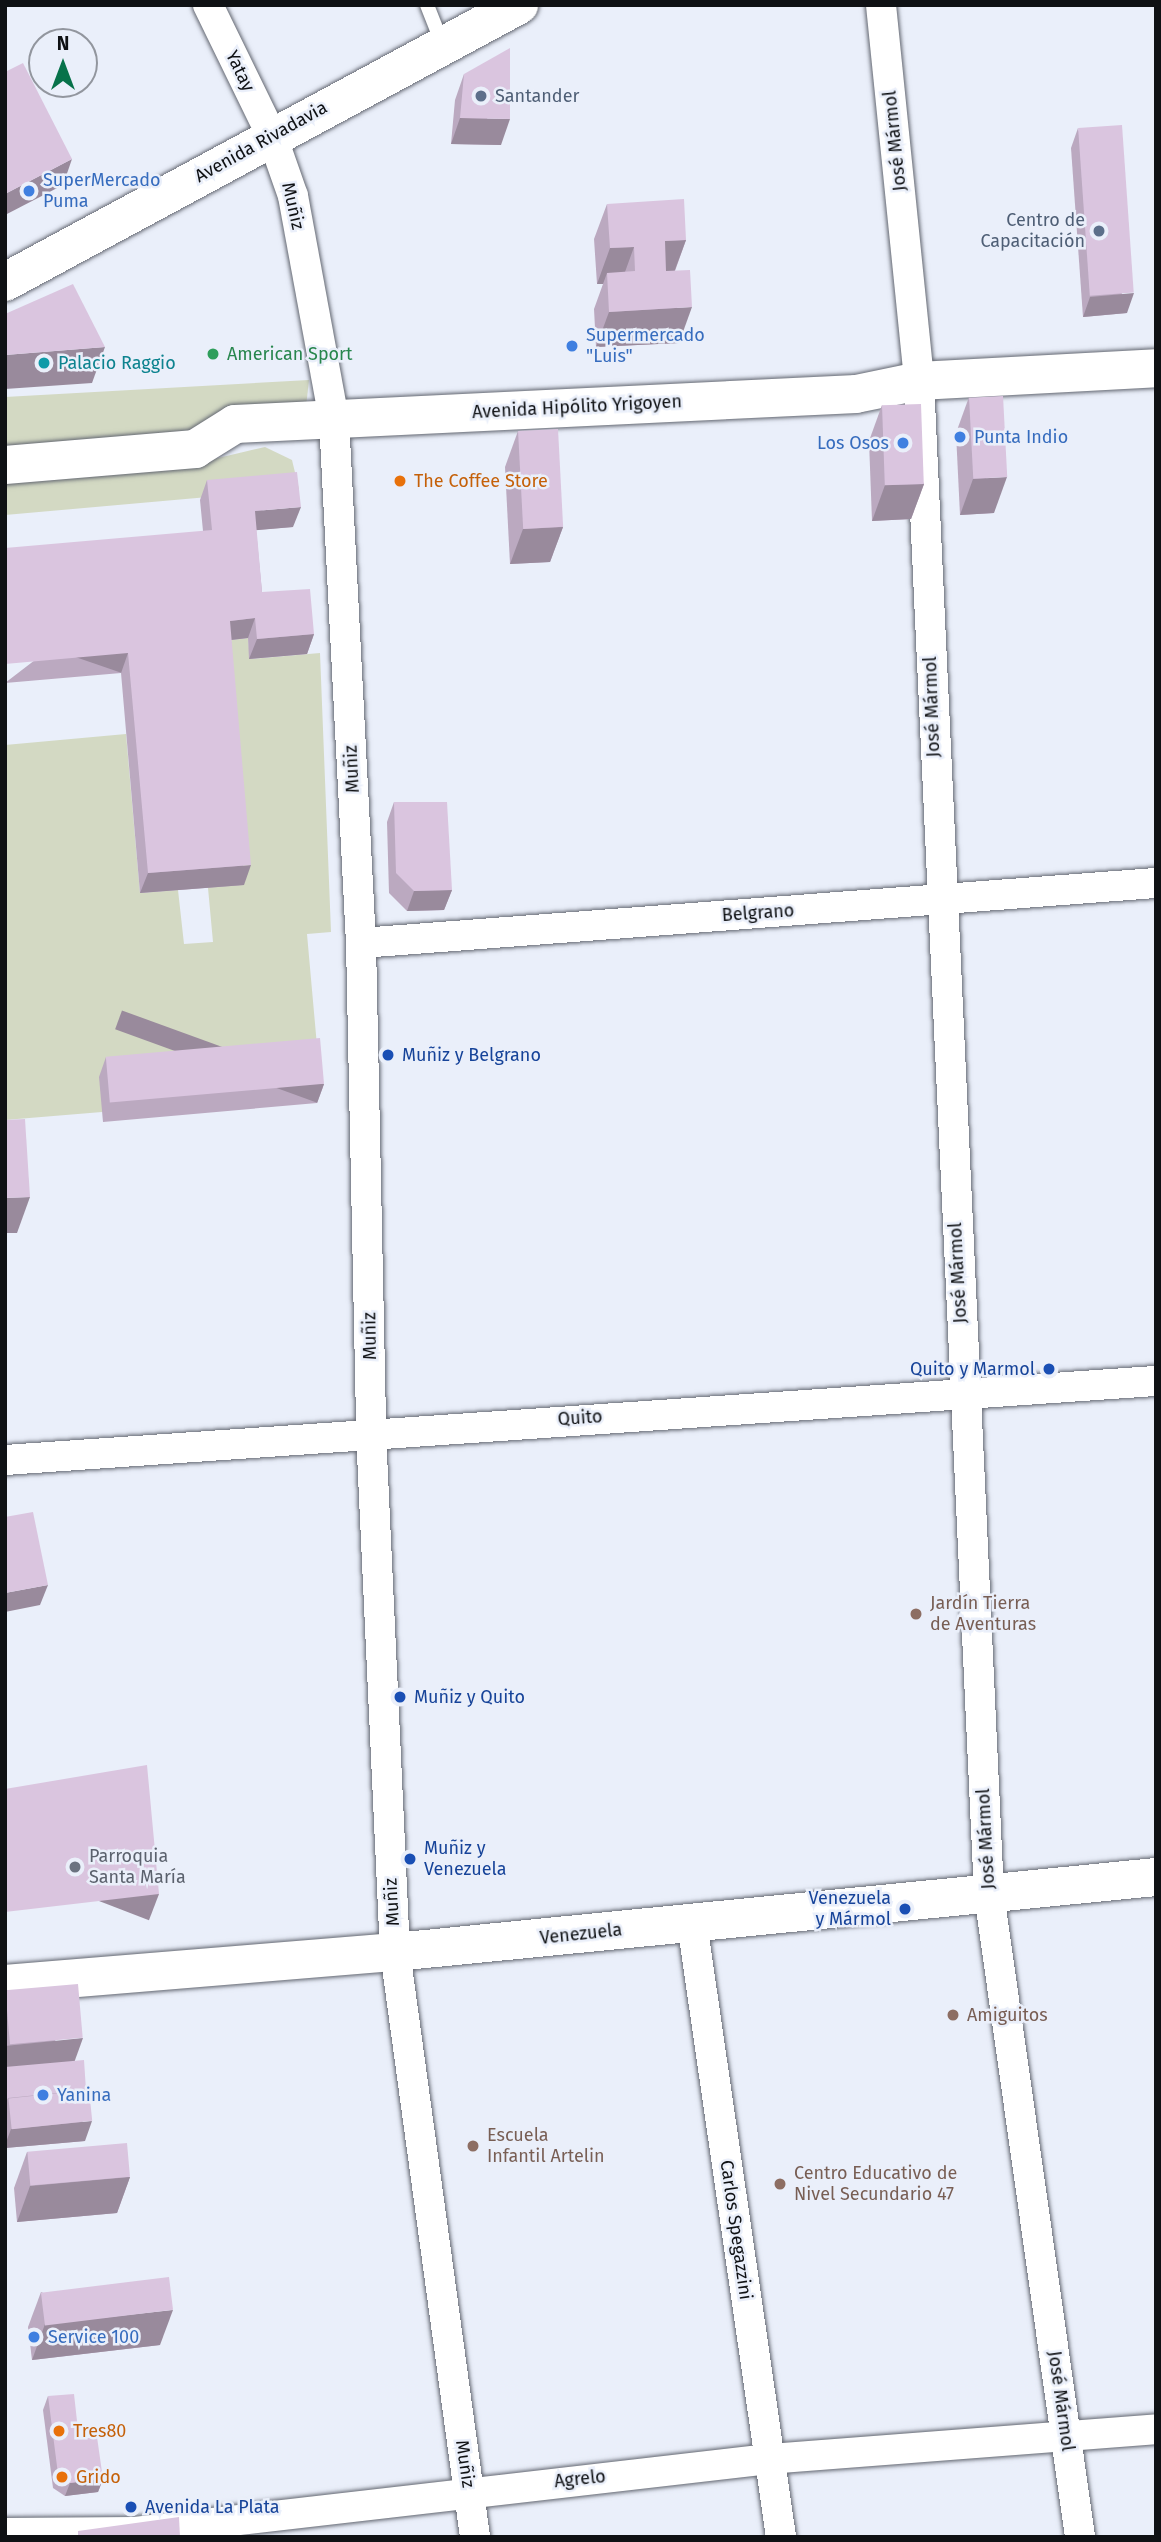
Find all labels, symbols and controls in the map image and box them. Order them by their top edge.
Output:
north arrow [28,28,98,98]
text: N [57,32,69,55]
street label: Yatay [221,47,259,95]
place label: Santander [495,85,579,107]
marker: Santander [473,88,489,104]
street label: José Mármol [879,90,911,192]
street label: Avenida Rivadavia [191,97,331,187]
place label: SuperMercado Puma [43,170,160,212]
street label: Muñiz [277,180,309,232]
marker: SuperMercado Puma [21,183,37,199]
place label: Centro de Capacitación [980,210,1085,252]
marker: Centro de Capacitación [1091,223,1107,239]
place label: Supermercado "Luis" [586,325,705,368]
marker: Supermercado "Luis" [564,338,580,354]
place label: American Sport [227,343,353,365]
marker: American Sport [205,346,221,362]
place label: Palacio Raggio [58,352,176,374]
marker: Palacio Raggio [36,355,52,371]
street label: Avenida Hipólito Yrigoyen [472,391,682,423]
place label: Punta Indio [974,426,1068,448]
marker: Punta Indio [952,429,968,445]
place label: Los Osos [817,432,889,454]
marker: Los Osos [895,435,911,451]
place label: The Coffee Store [414,470,548,492]
marker: The Coffee Store [392,473,408,489]
street label: José Mármol [919,656,945,758]
street label: Muñiz [340,744,364,794]
street label: Belgrano [721,900,795,926]
place label: Muñiz y Belgrano [402,1044,541,1066]
marker: Muñiz y Belgrano [380,1047,396,1063]
street label: José Mármol [945,1222,971,1324]
street label: Muñiz [359,1312,381,1360]
place label: Quito y Marmol [910,1358,1035,1380]
marker: Quito y Marmol [1041,1361,1057,1377]
street label: Quito [557,1406,603,1430]
place label: Jardín Tierra de Aventuras [930,1593,1036,1636]
marker: Jardín Tierra de Aventuras [908,1606,924,1622]
place label: Muñiz y Quito [414,1686,525,1708]
marker: Muñiz y Quito [392,1689,408,1705]
street label: José Mármol [973,1788,999,1890]
place label: Muñiz y Venezuela [424,1838,507,1881]
place label: Parroquia Santa María [89,1846,186,1888]
marker: Muñiz y Venezuela [402,1851,418,1867]
marker: Parroquia Santa María [67,1859,83,1875]
street label: Muñiz [380,1877,404,1927]
place label: Venezuela y Mármol [808,1888,891,1930]
marker: Venezuela y Mármol [897,1901,913,1917]
street label: Venezuela [539,1919,623,1949]
place label: Amiguitos [967,2004,1048,2026]
marker: Amiguitos [945,2007,961,2023]
place label: Yanina [57,2084,111,2106]
marker: Yanina [35,2087,51,2103]
place label: Escuela Infantil Artelin [487,2125,605,2168]
marker: Escuela Infantil Artelin [465,2138,481,2154]
street label: Carlos Spegazzini [715,2159,757,2301]
place label: Centro Educativo de Nivel Secundario 47 [794,2163,957,2206]
marker: Centro Educativo de Nivel Secundario 47 [772,2176,788,2192]
place label: Service 100 [48,2326,139,2348]
marker: Service 100 [26,2329,42,2345]
street label: José Mármol [1043,2350,1079,2452]
place label: Tres80 [73,2420,126,2442]
marker: Tres80 [51,2423,67,2439]
street label: Muñiz [451,2439,479,2489]
place label: Grido [76,2466,121,2488]
street label: Agrelo [553,2466,607,2492]
marker: Grido [54,2469,70,2485]
place label: Avenida La Plata [145,2496,280,2518]
marker: Avenida La Plata [123,2499,139,2515]

